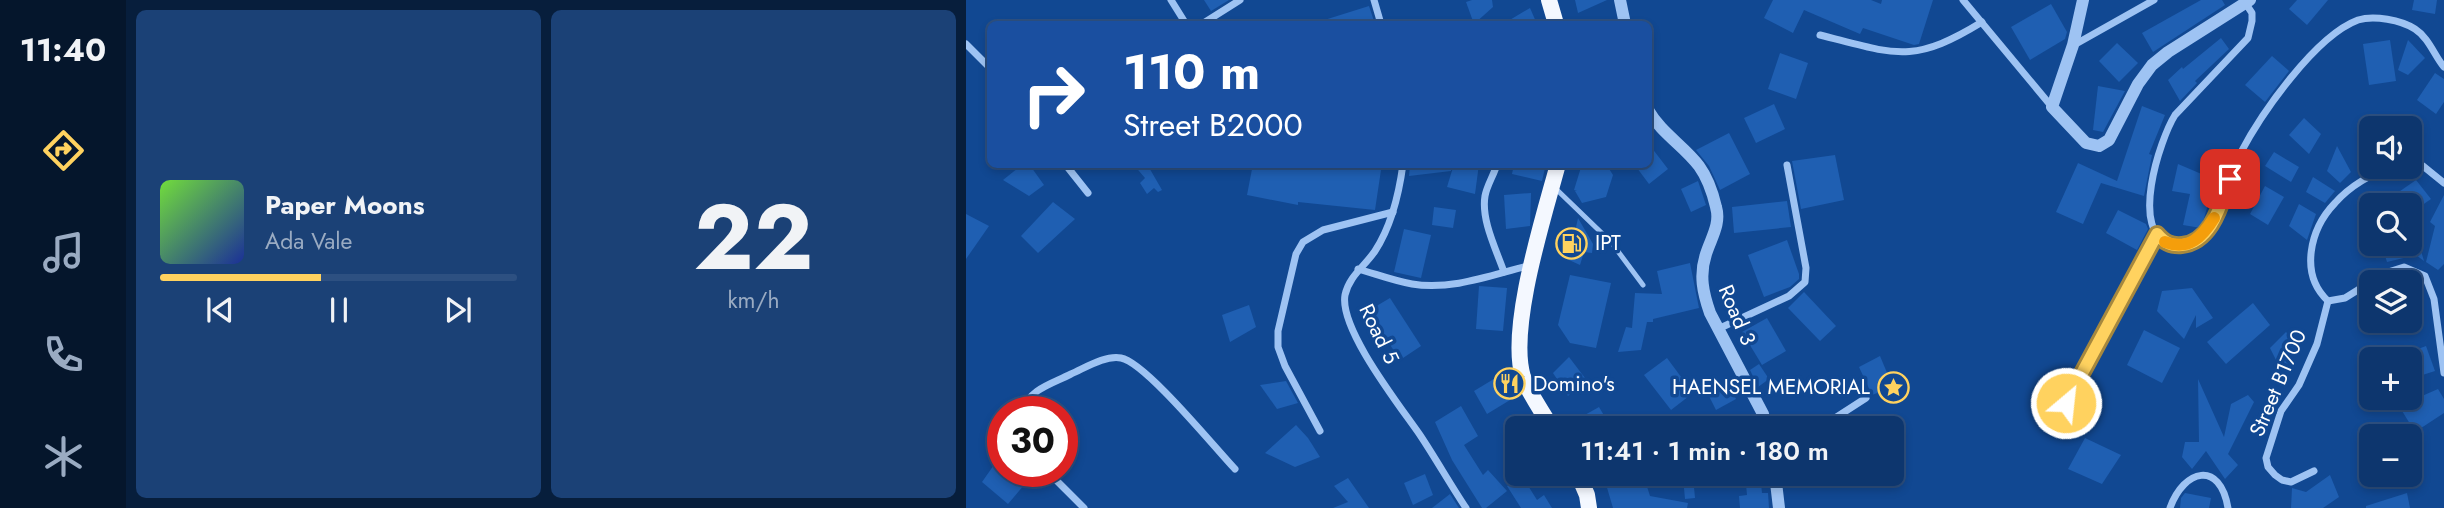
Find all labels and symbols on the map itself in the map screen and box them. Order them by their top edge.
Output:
pin [2200,149,2260,209]
fuel station icon: IPT [1555,226,1589,260]
place label: IPT [1595,228,1621,258]
street label: Road 3 [1711,280,1763,350]
street label: Road 5 [1352,299,1406,369]
street label: Street B1700 [2242,325,2314,441]
position arrow [2029,366,2103,440]
restaurant icon: Domino's [1493,367,1527,401]
place label: Domino's [1533,369,1615,399]
place icon: HAENSEL MEMORIAL [1876,370,1910,404]
place label: HAENSEL MEMORIAL [1672,372,1871,402]
speed limit sign: 30 [987,396,1078,487]

